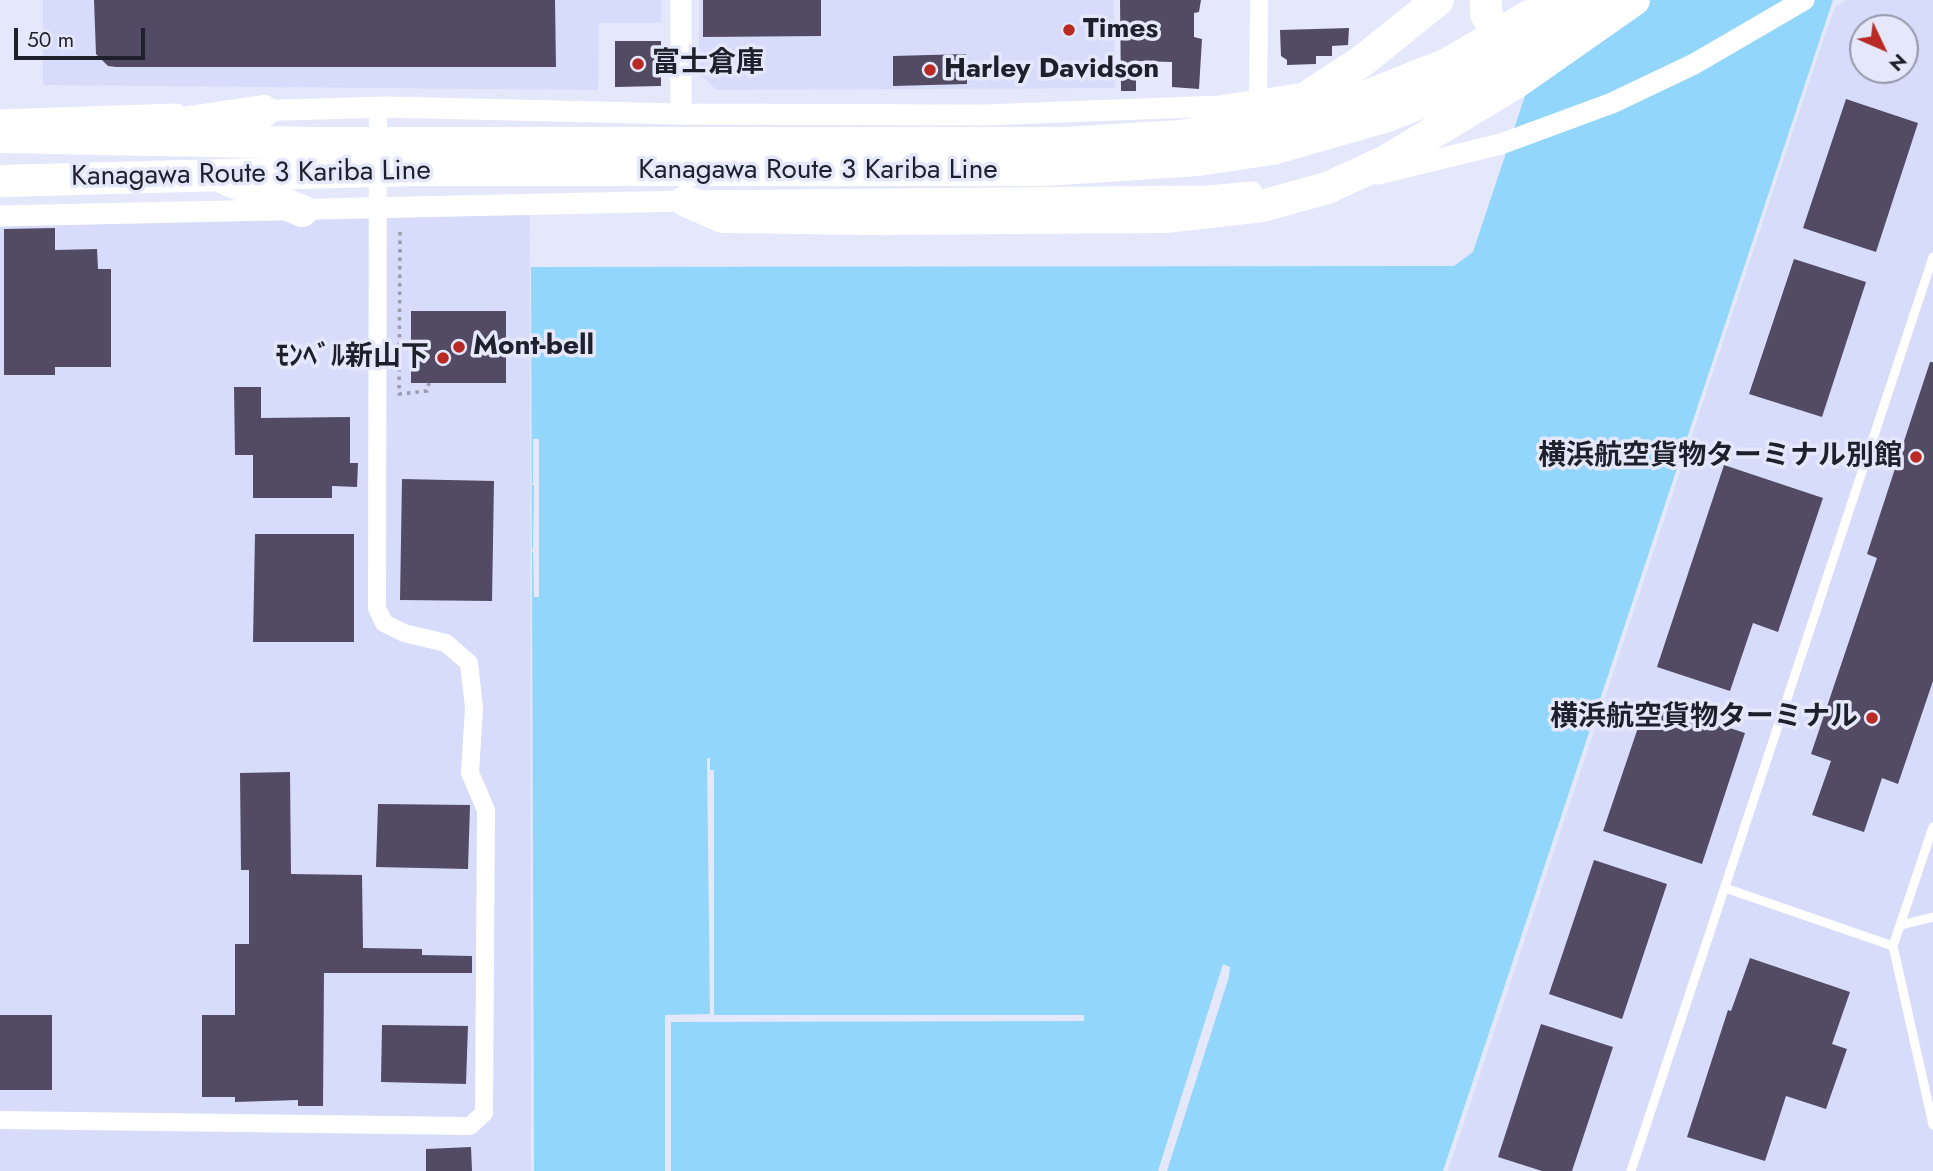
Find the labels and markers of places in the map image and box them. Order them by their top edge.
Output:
place label: Times [1083,13,1158,47]
marker: Times [1061,22,1077,38]
place label: 富士倉庫 [652,47,764,81]
place label: Harley Davidson [944,53,1159,87]
marker: 富士倉庫 [630,56,646,72]
marker: Harley Davidson [922,62,938,78]
place label: Mont-bell [473,330,594,364]
marker: Mont-bell [451,339,467,355]
place label: ﾓﾝﾍﾞﾙ新山下 [275,341,429,375]
marker: ﾓﾝﾍﾞﾙ新山下 [435,350,451,366]
place label: 横浜航空貨物ターミナル別館 [1538,440,1902,474]
marker: 横浜航空貨物ターミナル別館 [1908,449,1924,465]
place label: 横浜航空貨物ターミナル [1550,701,1858,735]
marker: 横浜航空貨物ターミナル [1864,710,1880,726]

